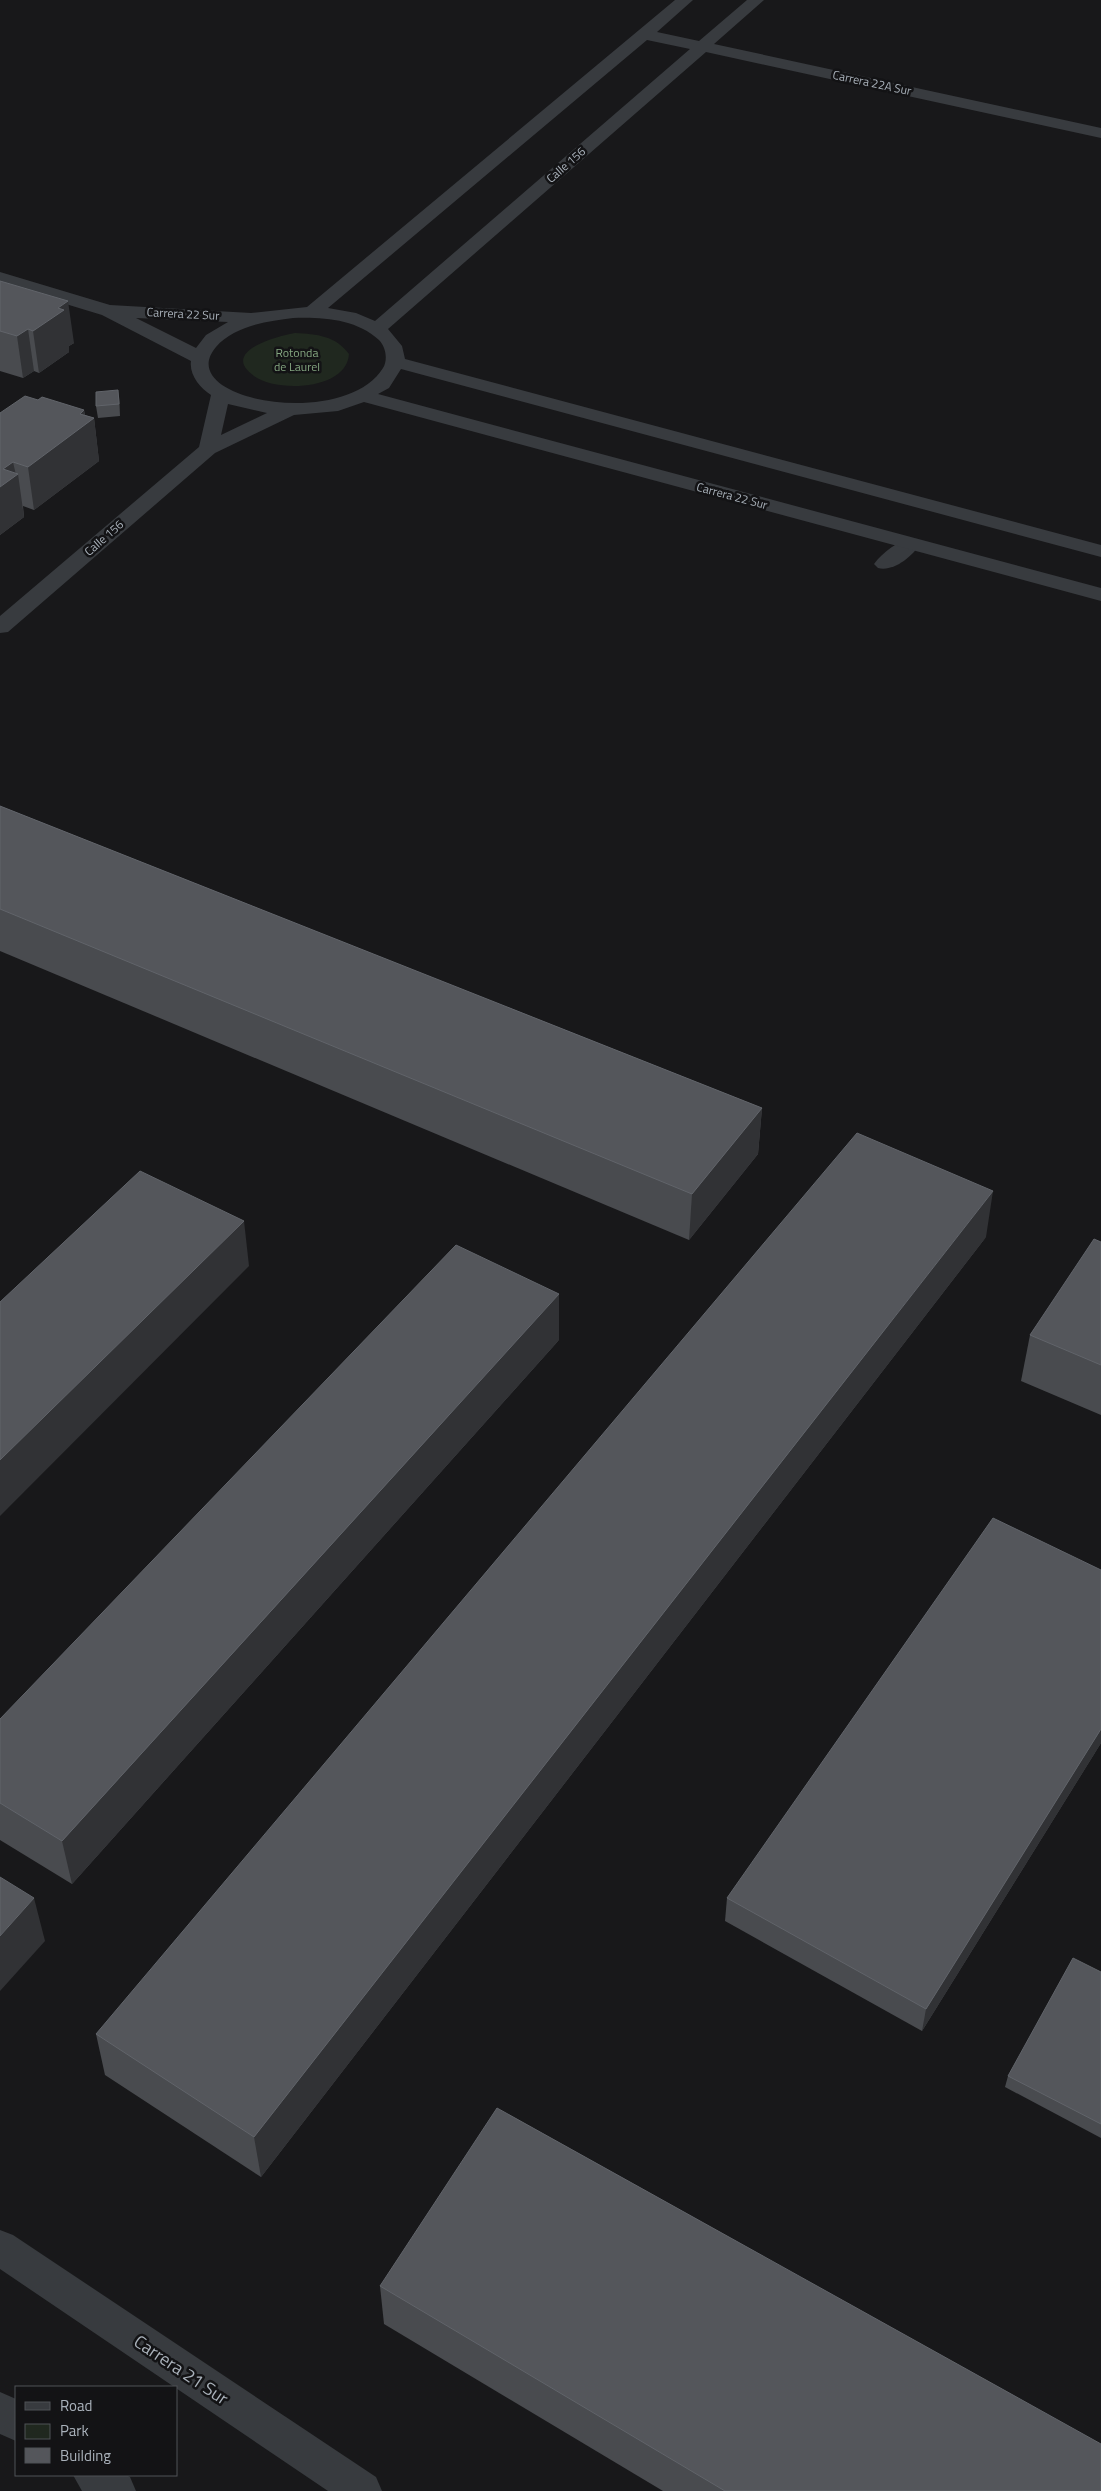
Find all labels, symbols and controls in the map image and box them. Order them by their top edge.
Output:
street label: Carrera 22A Sur [831,65,913,100]
street label: Calle 156 [542,142,590,187]
street label: Carrera 22 Sur [146,302,220,325]
park label: Rotonda de Laurel [274,343,320,376]
street label: Carrera 22 Sur [695,477,770,514]
street label: Calle 156 [80,515,128,560]
street label: Carrera 21 Sur [129,2328,234,2411]
legend [15,2386,178,2476]
text: Road [60,2394,92,2417]
text: Park [60,2419,89,2442]
text: Building [60,2444,111,2467]

